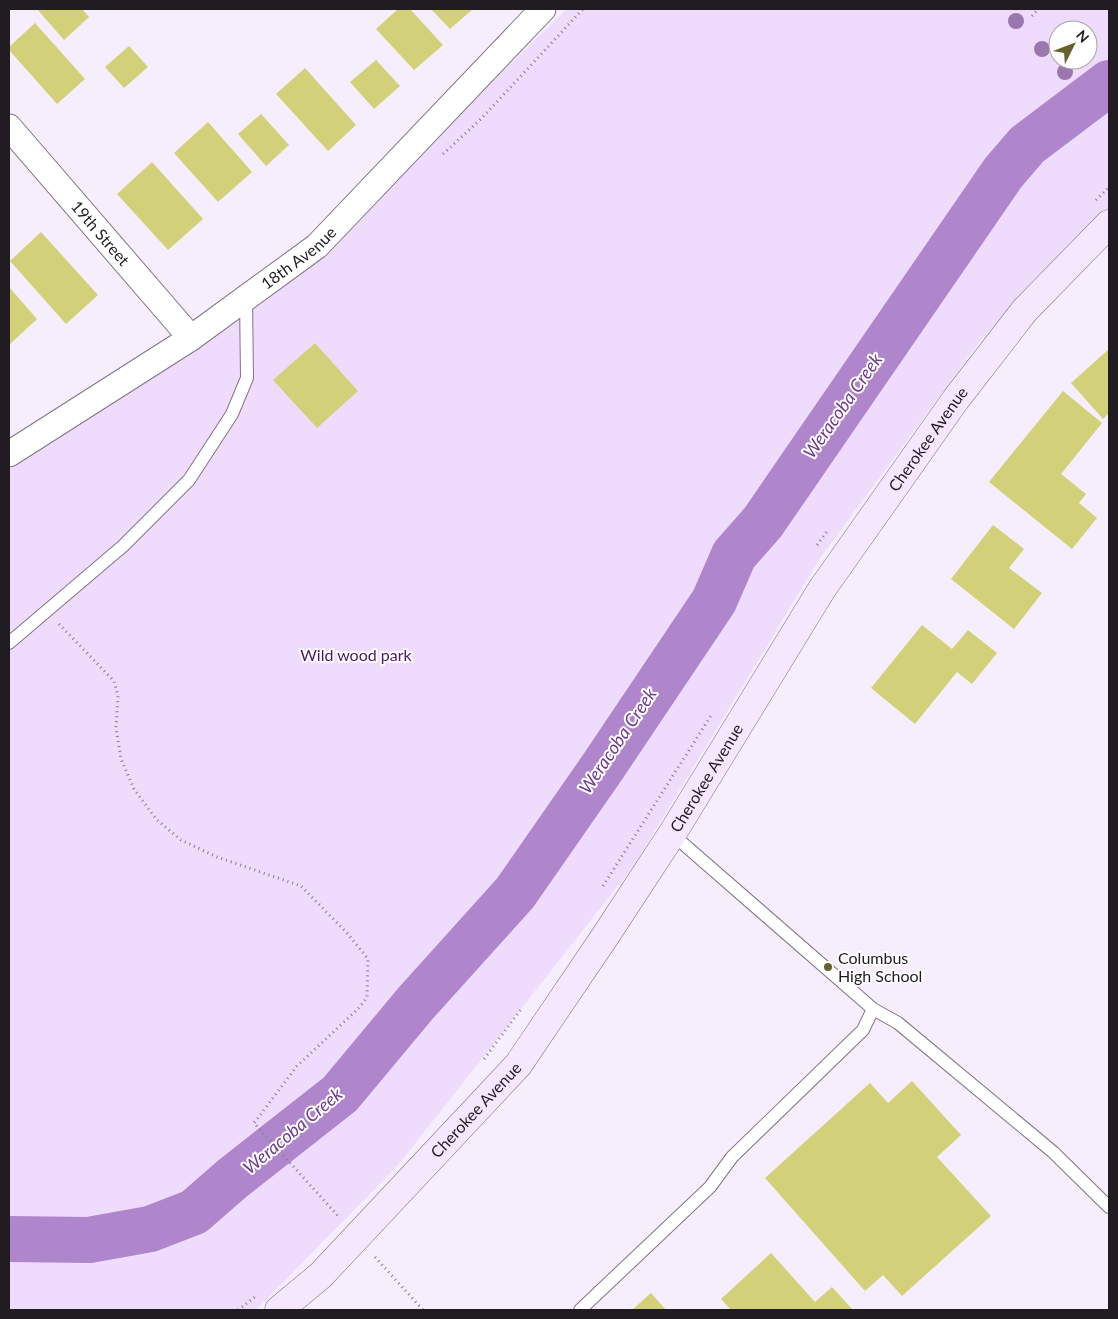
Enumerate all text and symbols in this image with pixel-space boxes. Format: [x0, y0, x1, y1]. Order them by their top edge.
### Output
north arrow [1048, 20, 1098, 70]
text: N [1073, 26, 1093, 46]
street label: 19th Street [68, 196, 134, 269]
street label: 18th Avenue [257, 222, 339, 293]
water label: Weracoba Creek [798, 348, 887, 462]
street label: Cherokee Avenue [884, 383, 971, 495]
park label: Wild wood park [300, 645, 413, 664]
water label: Weracoba Creek [574, 683, 661, 797]
street label: Cherokee Avenue [665, 720, 746, 835]
place label: Columbus High School [838, 948, 922, 985]
marker: Columbus High School [822, 961, 834, 973]
street label: Cherokee Avenue [426, 1058, 525, 1161]
water label: Weracoba Creek [238, 1082, 347, 1178]

